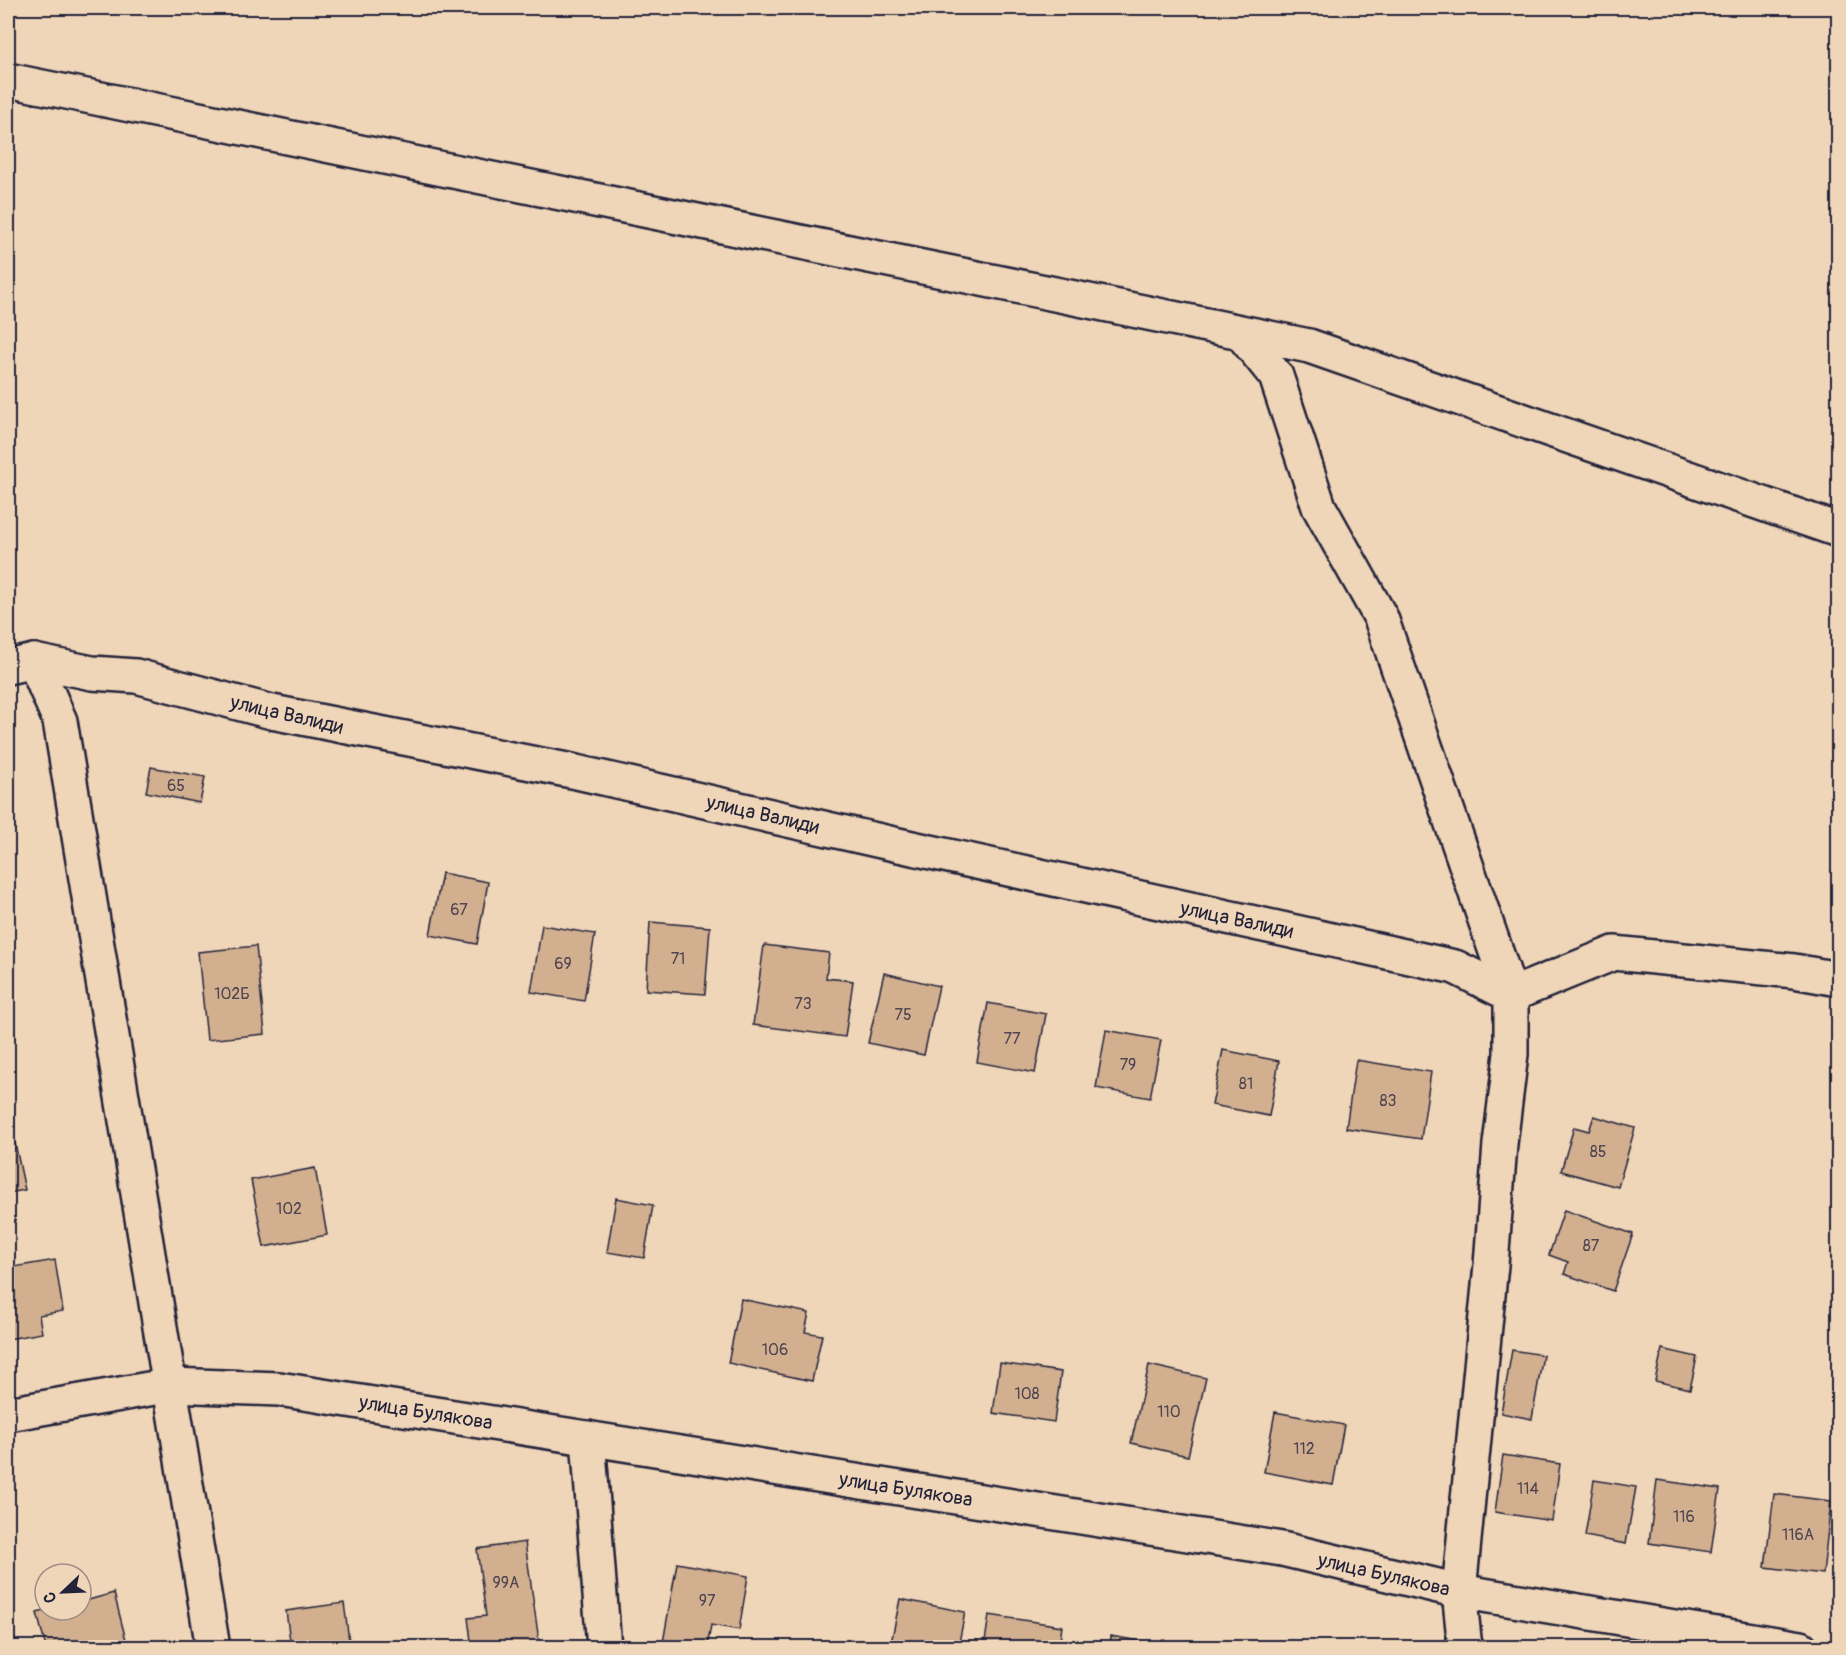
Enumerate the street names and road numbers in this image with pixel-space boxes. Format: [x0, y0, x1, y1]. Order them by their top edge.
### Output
street label: улица Валиди [227, 689, 346, 740]
street label: улица Валиди [703, 789, 822, 840]
street label: улица Валиди [1177, 895, 1296, 944]
street label: улица Булякова [356, 1389, 494, 1435]
street label: улица Булякова [836, 1466, 974, 1512]
street label: улица Булякова [1314, 1547, 1452, 1602]

